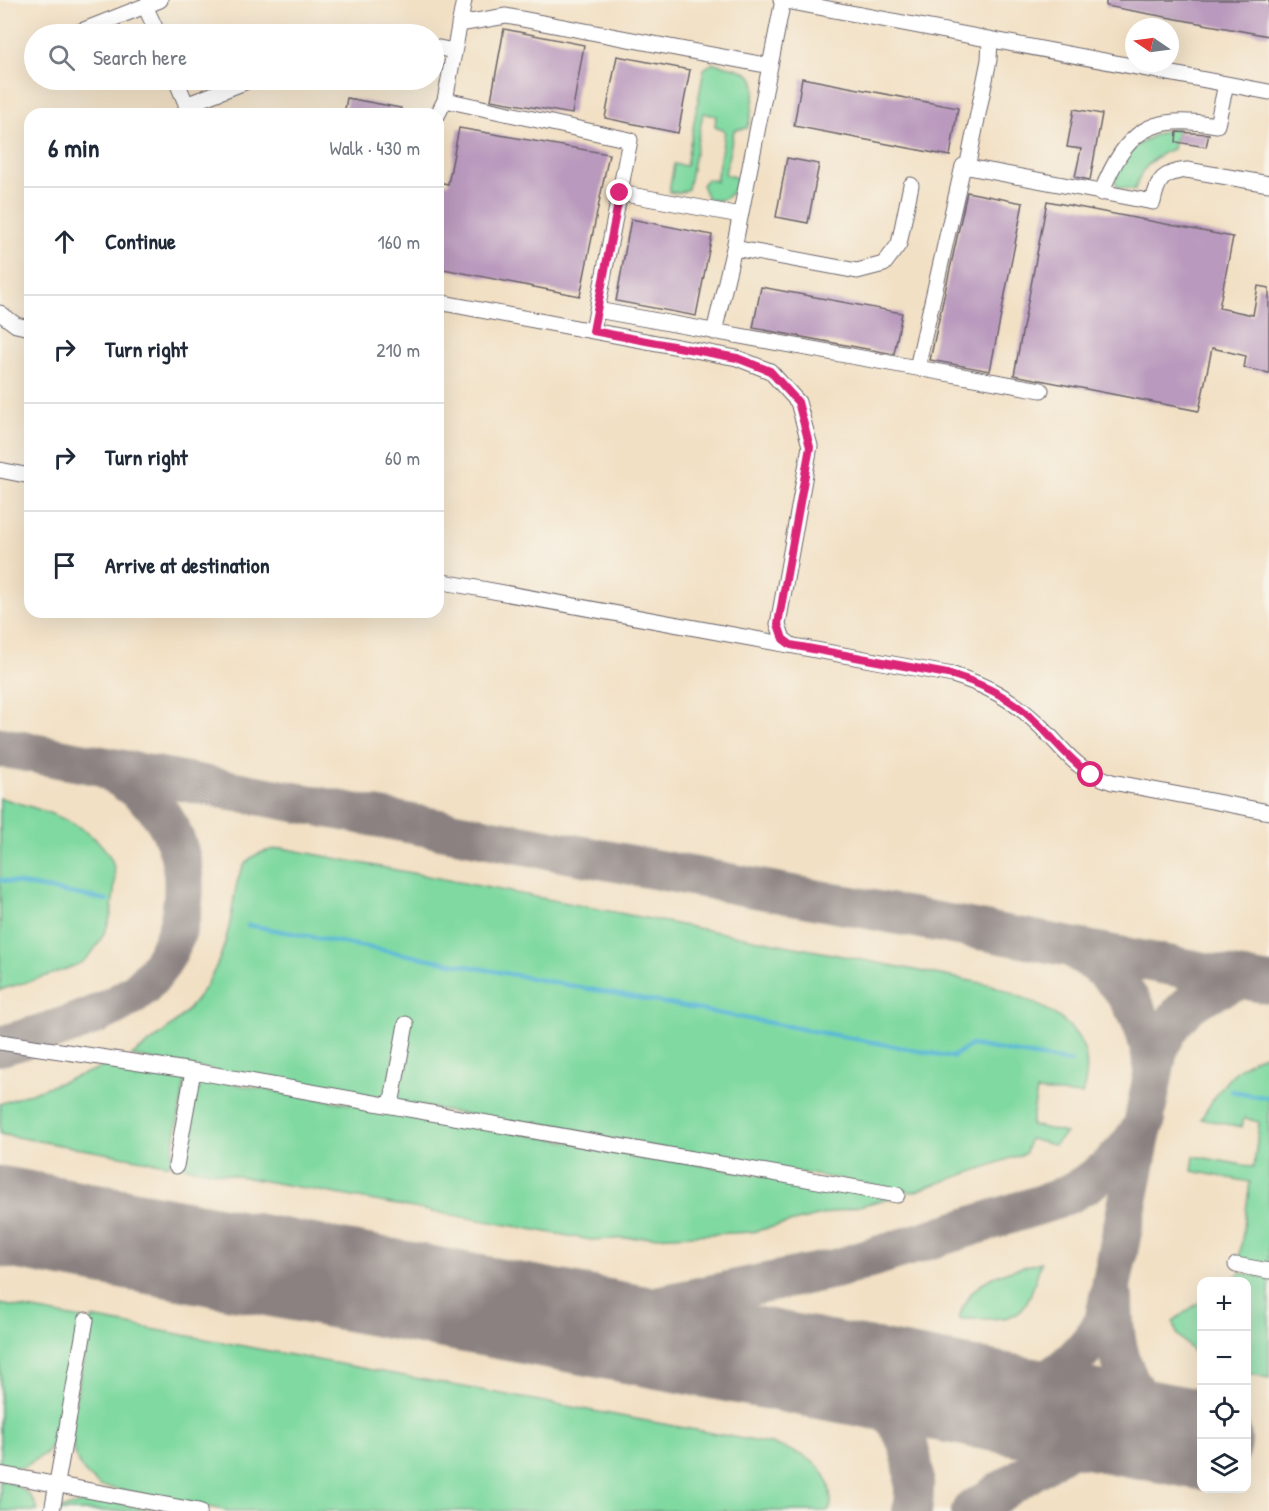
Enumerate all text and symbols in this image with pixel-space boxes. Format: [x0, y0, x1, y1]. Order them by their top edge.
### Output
north arrow [1125, 18, 1179, 72]
search box [24, 24, 444, 90]
icon: search [45, 41, 78, 74]
text: Search here [93, 42, 187, 72]
text: 6 min [48, 130, 100, 165]
text: Walk · 430 m [329, 134, 420, 161]
route end [606, 179, 632, 205]
icon: ahead [48, 225, 81, 258]
text: Continue [105, 226, 176, 256]
text: 160 m [378, 228, 420, 255]
icon: right [48, 333, 81, 366]
text: Turn right [105, 334, 188, 364]
text: 210 m [376, 336, 420, 363]
icon: right [48, 441, 81, 474]
text: Turn right [105, 442, 188, 472]
text: 60 m [385, 444, 420, 471]
icon: arrive [48, 549, 81, 582]
text: Arrive at destination [105, 550, 270, 580]
route start [1077, 761, 1103, 787]
map controls [1197, 1277, 1251, 1493]
button: + [1197, 1277, 1251, 1331]
button: − [1197, 1331, 1251, 1385]
button: locate [1197, 1385, 1251, 1439]
button: layers [1197, 1439, 1251, 1493]

